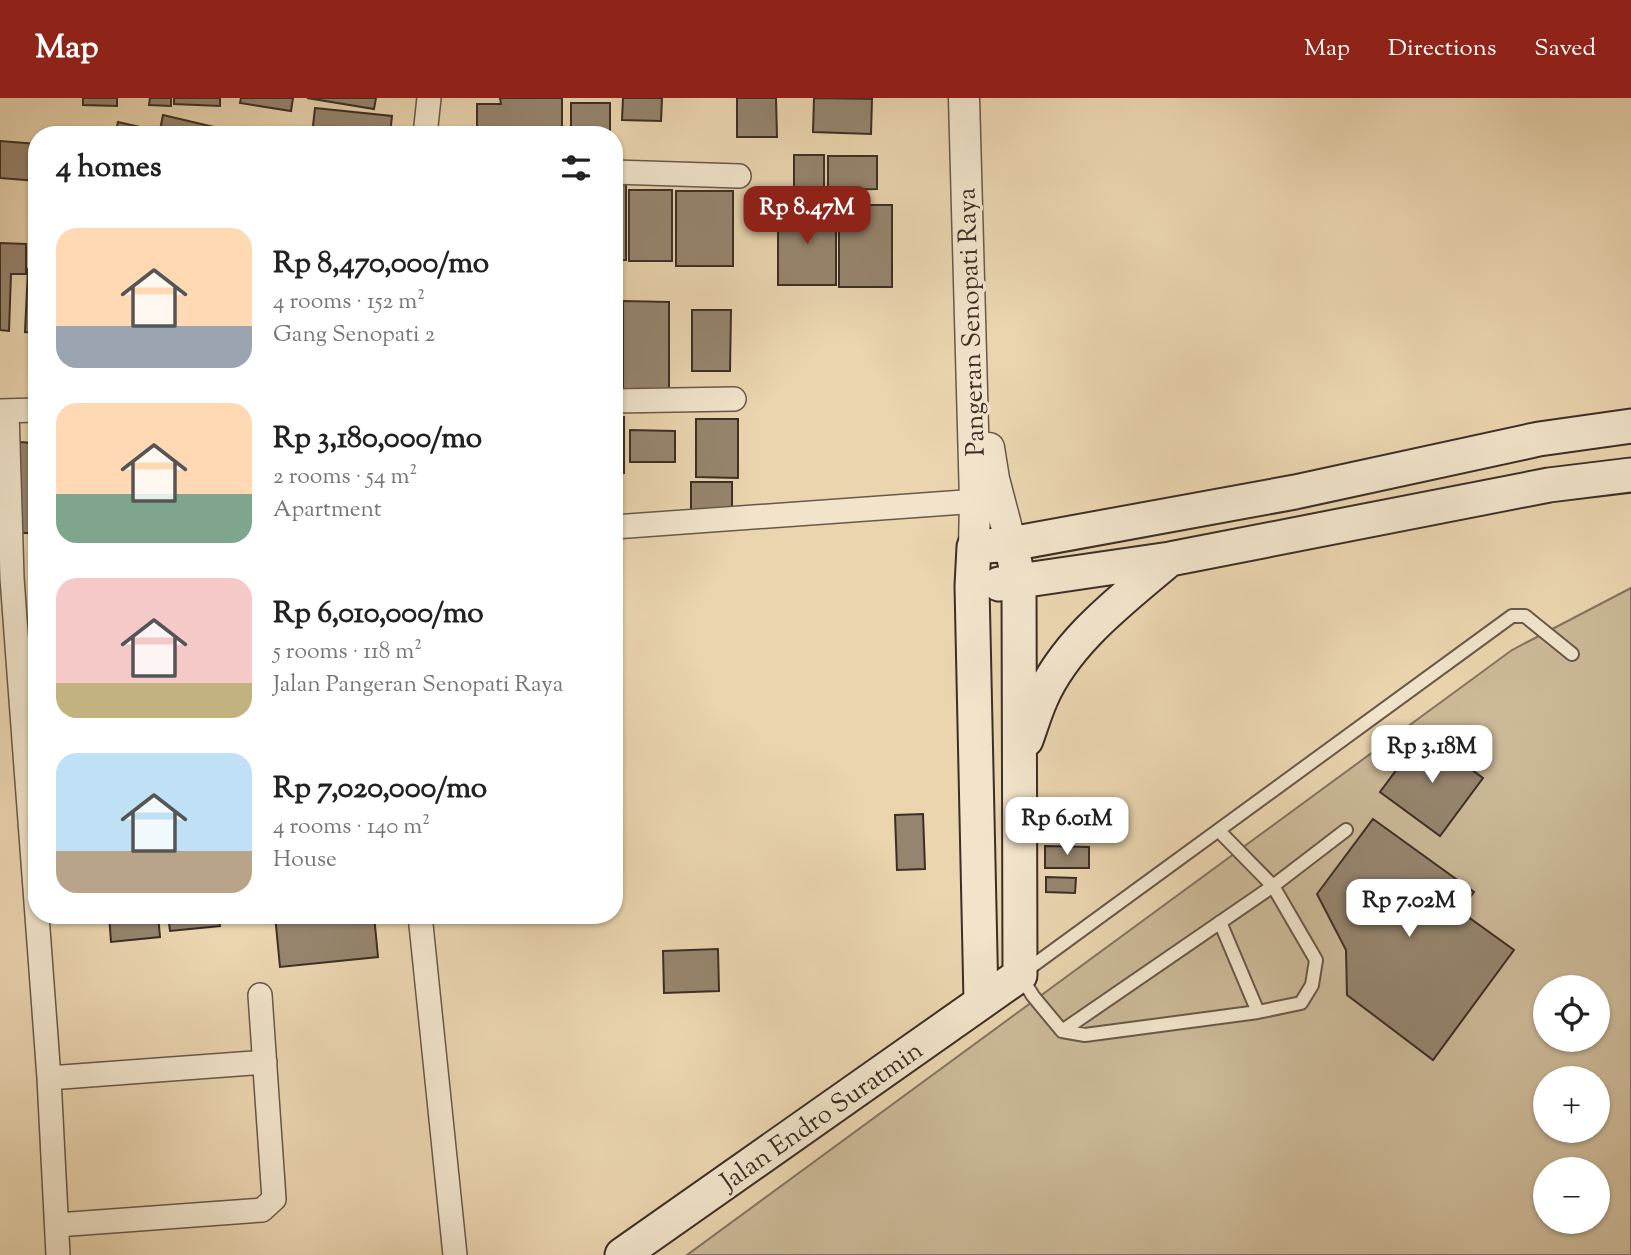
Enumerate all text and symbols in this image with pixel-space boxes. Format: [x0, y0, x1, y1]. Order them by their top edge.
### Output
text: Map [35, 25, 99, 73]
text: Map [1304, 32, 1350, 66]
text: Directions [1388, 32, 1496, 66]
text: Saved [1534, 32, 1596, 66]
text: 4 homes [56, 147, 162, 190]
icon: filters [557, 149, 595, 187]
pin: Rp 8.47M [735, 186, 879, 246]
street label: Pangeran Senopati Raya [949, 187, 996, 457]
text: Rp 8.47M [760, 192, 854, 225]
text: Rp 8,470,000/mo [273, 243, 489, 286]
icon: home [112, 256, 196, 340]
text: 4 rooms · 152 m² [273, 286, 425, 319]
text: Gang Senopati 2 [273, 319, 435, 352]
text: Rp 3,180,000/mo [273, 418, 482, 461]
icon: home [112, 431, 196, 515]
text: 2 rooms · 54 m² [273, 461, 417, 494]
text: Apartment [273, 494, 382, 527]
text: Rp 6,010,000/mo [273, 593, 484, 636]
icon: home [112, 606, 196, 690]
text: 5 rooms · 118 m² [273, 636, 422, 669]
text: Jalan Pangeran Senopati Raya [273, 669, 563, 702]
pin: Rp 3.18M [1360, 726, 1504, 785]
text: Rp 3.18M [1387, 731, 1477, 764]
text: Rp 7,020,000/mo [273, 768, 487, 811]
icon: home [112, 781, 196, 865]
pin: Rp 6.01M [995, 798, 1139, 857]
text: Rp 6.01M [1021, 803, 1113, 836]
text: 4 rooms · 140 m² [273, 811, 430, 844]
text: House [273, 844, 337, 877]
pin: Rp 7.02M [1337, 880, 1481, 939]
text: Rp 7.02M [1362, 885, 1456, 918]
map controls [1533, 975, 1610, 1234]
button: locate [1533, 975, 1610, 1052]
street label: Jalan Endro Suratmin [712, 1033, 931, 1202]
button: + [1533, 1066, 1610, 1143]
button: − [1533, 1157, 1610, 1234]

